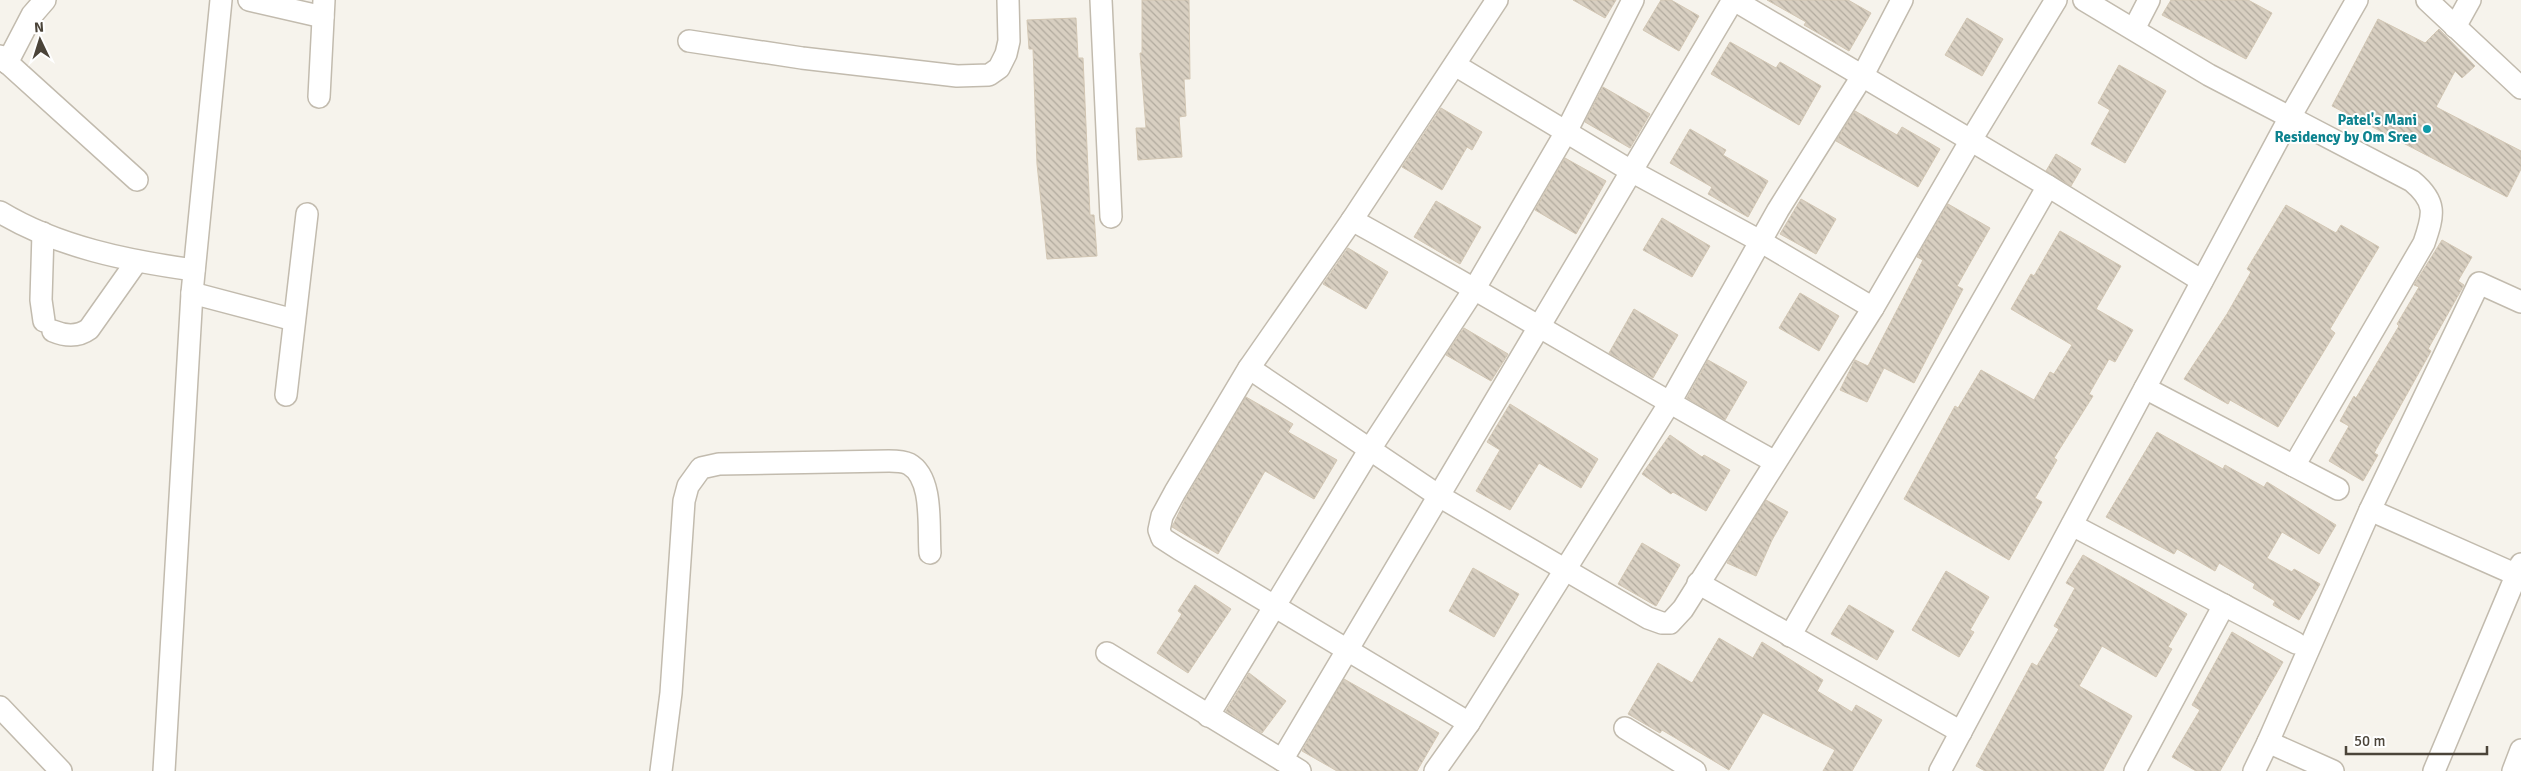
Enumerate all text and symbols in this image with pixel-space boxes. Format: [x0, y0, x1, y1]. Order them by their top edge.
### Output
north arrow [15, 15, 65, 65]
text: N [34, 19, 45, 36]
place label: Patel's Mani Residency by Om Sree [2275, 111, 2417, 146]
marker: Patel's Mani Residency by Om Sree [2421, 123, 2433, 135]
scale bar [2346, 724, 2487, 756]
text: 50 m [2354, 732, 2385, 750]

